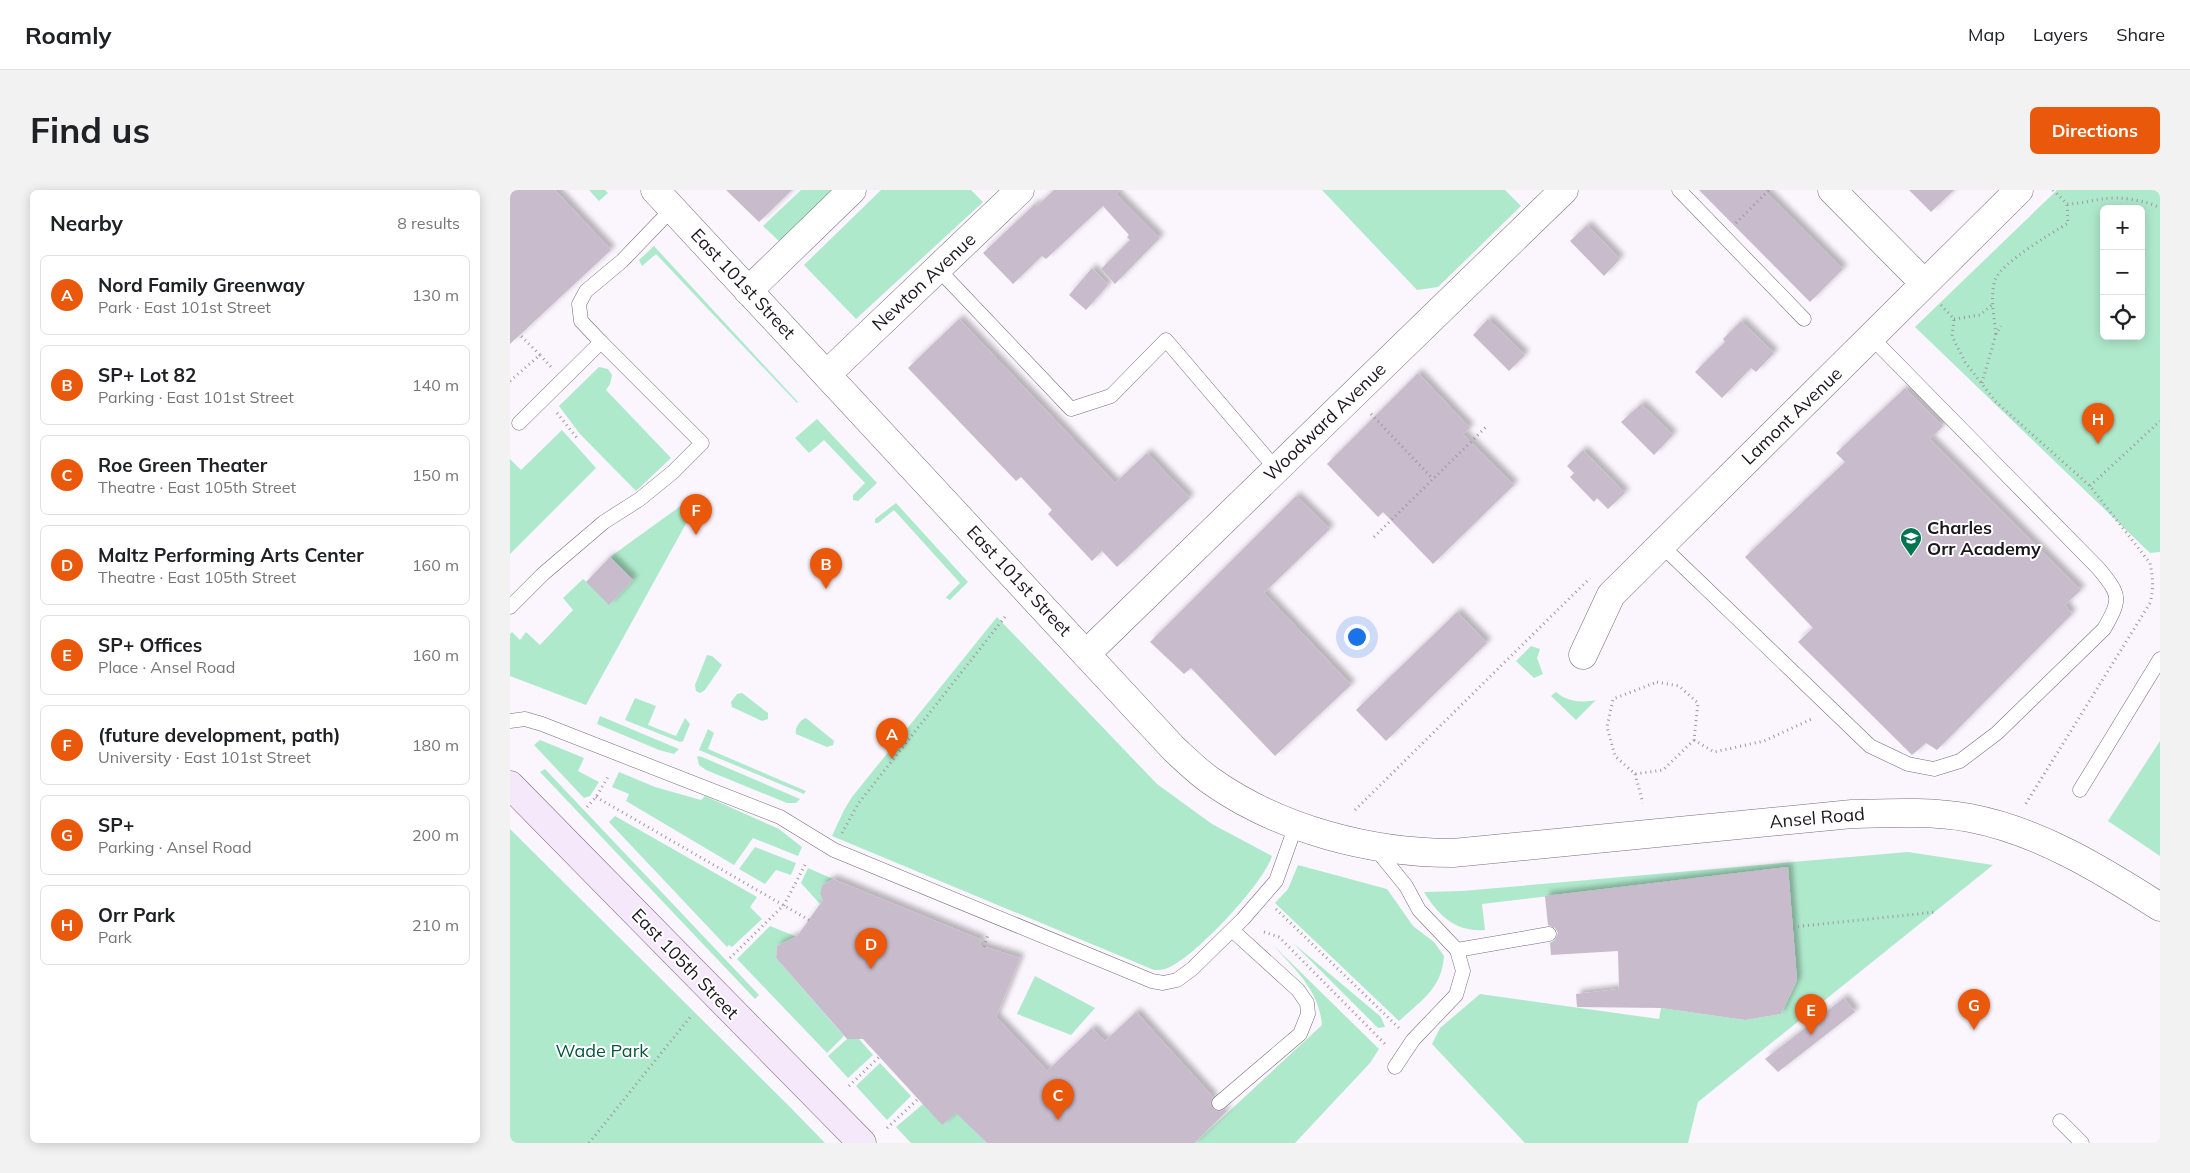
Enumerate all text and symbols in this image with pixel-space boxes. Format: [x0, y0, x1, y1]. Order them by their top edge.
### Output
text: Roamly [25, 20, 112, 50]
text: Map [1968, 23, 2005, 46]
text: Layers [2033, 23, 2088, 46]
text: Share [2116, 23, 2165, 46]
button: Directions [2030, 107, 2160, 154]
text: Find us [30, 108, 150, 152]
map controls [2100, 205, 2145, 340]
button: + [2100, 205, 2145, 250]
text: Nearby [50, 210, 123, 236]
text: 8 results [397, 213, 460, 233]
street label: East 101st Street [686, 223, 801, 344]
street label: Newton Avenue [867, 228, 980, 336]
button: − [2100, 250, 2145, 295]
text: Nord Family Greenway [98, 273, 305, 297]
text: A [61, 285, 73, 305]
text: 130 m [412, 285, 459, 305]
button: locate [2100, 295, 2145, 340]
text: Park · East 101st Street [98, 297, 271, 317]
street label: Woodward Avenue [1259, 357, 1391, 486]
street label: Lamont Avenue [1737, 362, 1847, 469]
text: SP+ Lot 82 [98, 363, 196, 387]
text: B [61, 375, 73, 395]
text: 140 m [412, 375, 459, 395]
text: Parking · East 101st Street [98, 387, 294, 407]
pin: H [2082, 403, 2114, 444]
text: Roe Green Theater [98, 453, 267, 477]
text: C [62, 465, 72, 485]
text: 150 m [412, 465, 459, 485]
text: Theatre · East 105th Street [98, 477, 296, 497]
pin: F [680, 494, 712, 535]
place label: Charles Orr Academy [1927, 516, 2041, 560]
street label: East 101st Street [962, 520, 1077, 641]
school or university icon: Charles Orr Academy [1899, 526, 1923, 557]
text: Maltz Performing Arts Center [98, 543, 364, 567]
pin: B [810, 548, 842, 589]
text: D [61, 555, 73, 575]
text: 160 m [412, 555, 459, 575]
text: Theatre · East 105th Street [98, 567, 296, 587]
your location [1344, 624, 1370, 650]
text: SP+ Offices [98, 633, 202, 657]
text: E [62, 645, 72, 665]
text: 160 m [412, 645, 459, 665]
text: Place · Ansel Road [98, 657, 235, 677]
pin: A [876, 718, 908, 759]
text: (future development, path) [98, 723, 341, 747]
text: F [62, 735, 72, 755]
text: 180 m [412, 735, 459, 755]
text: University · East 101st Street [98, 747, 311, 767]
street label: Ansel Road [1768, 802, 1866, 833]
text: SP+ [98, 813, 134, 837]
text: G [61, 825, 73, 845]
text: 200 m [412, 825, 459, 845]
text: Parking · Ansel Road [98, 837, 252, 857]
text: Orr Park [98, 903, 175, 927]
street label: East 105th Street [627, 904, 744, 1024]
text: H [61, 915, 73, 935]
text: 210 m [412, 915, 459, 935]
text: Park [98, 927, 132, 947]
pin: D [855, 928, 887, 969]
pin: G [1958, 989, 1990, 1030]
pin: E [1795, 994, 1827, 1035]
park label: Wade Park [556, 1039, 649, 1062]
pin: C [1042, 1079, 1074, 1120]

